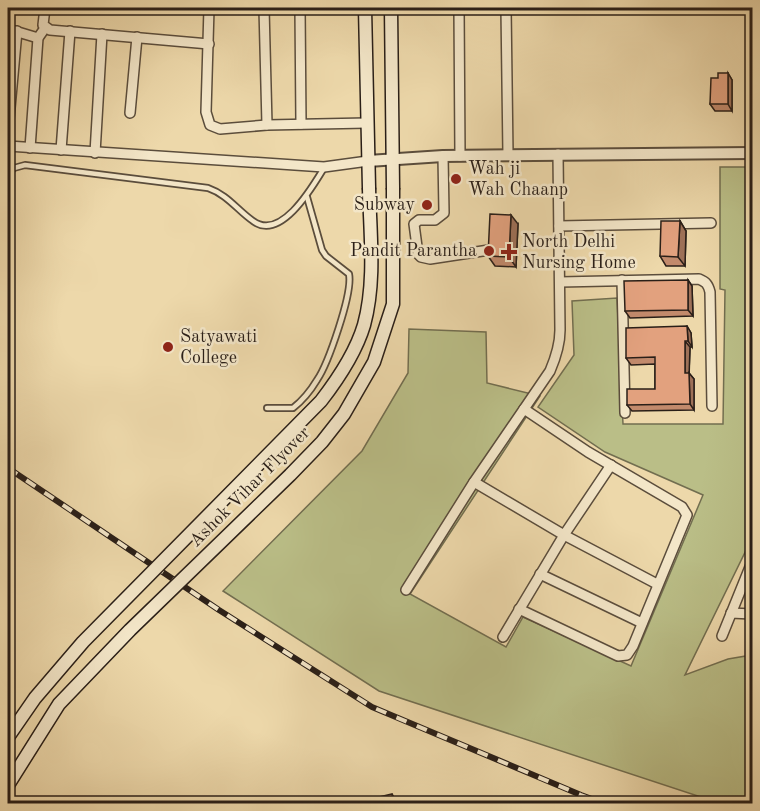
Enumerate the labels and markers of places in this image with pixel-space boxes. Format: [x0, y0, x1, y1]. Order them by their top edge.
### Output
place label: Wah ji Wah Chaanp [468, 160, 568, 199]
marker: Wah ji Wah Chaanp [449, 172, 463, 186]
place label: Subway [354, 196, 415, 214]
marker: Subway [420, 198, 434, 212]
place label: North Delhi Nursing Home [522, 233, 636, 272]
place label: Pandit Parantha [350, 242, 477, 260]
marker: North Delhi Nursing Home [500, 243, 518, 261]
marker: Pandit Parantha [482, 244, 496, 258]
place label: Satyawati College [180, 328, 257, 367]
marker: Satyawati College [161, 340, 175, 354]

